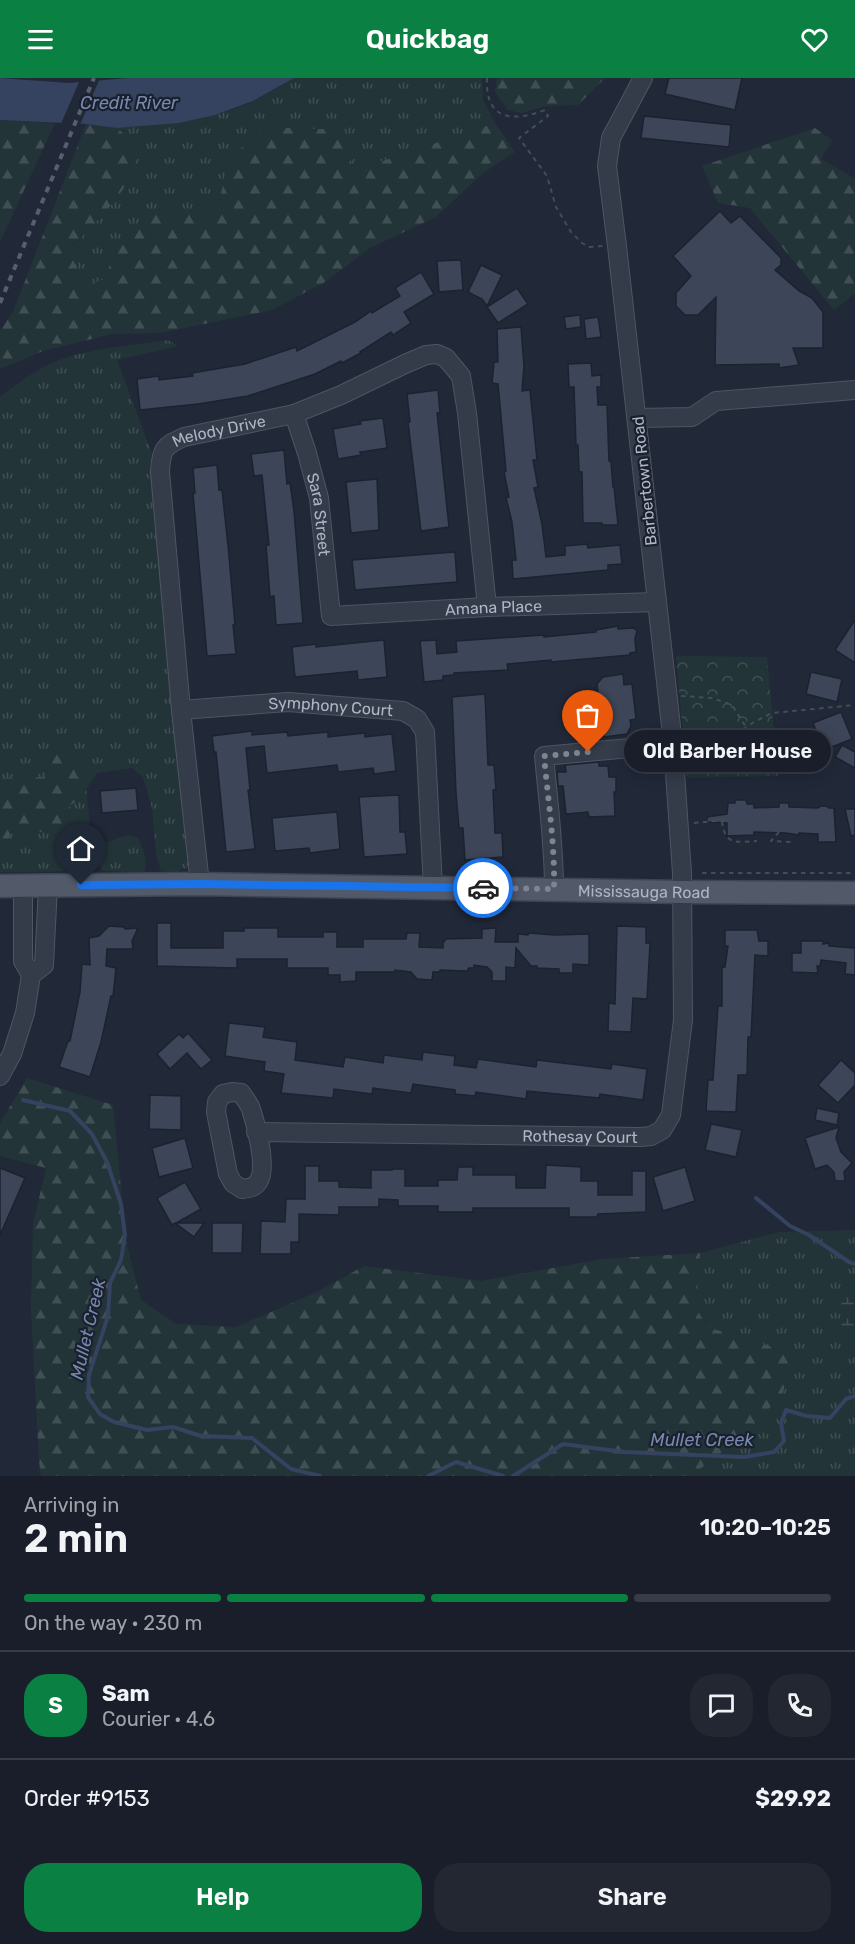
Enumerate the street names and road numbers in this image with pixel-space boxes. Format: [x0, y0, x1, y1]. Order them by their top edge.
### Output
street label: Melody Drive [169, 411, 267, 451]
street label: Barbertown Road [628, 415, 661, 546]
street label: Sara Street [303, 471, 334, 557]
street label: Amana Place [444, 596, 542, 619]
street label: Symphony Court [268, 693, 394, 720]
street label: Mississauga Road [578, 881, 710, 902]
street label: Rothesay Court [522, 1126, 638, 1147]

